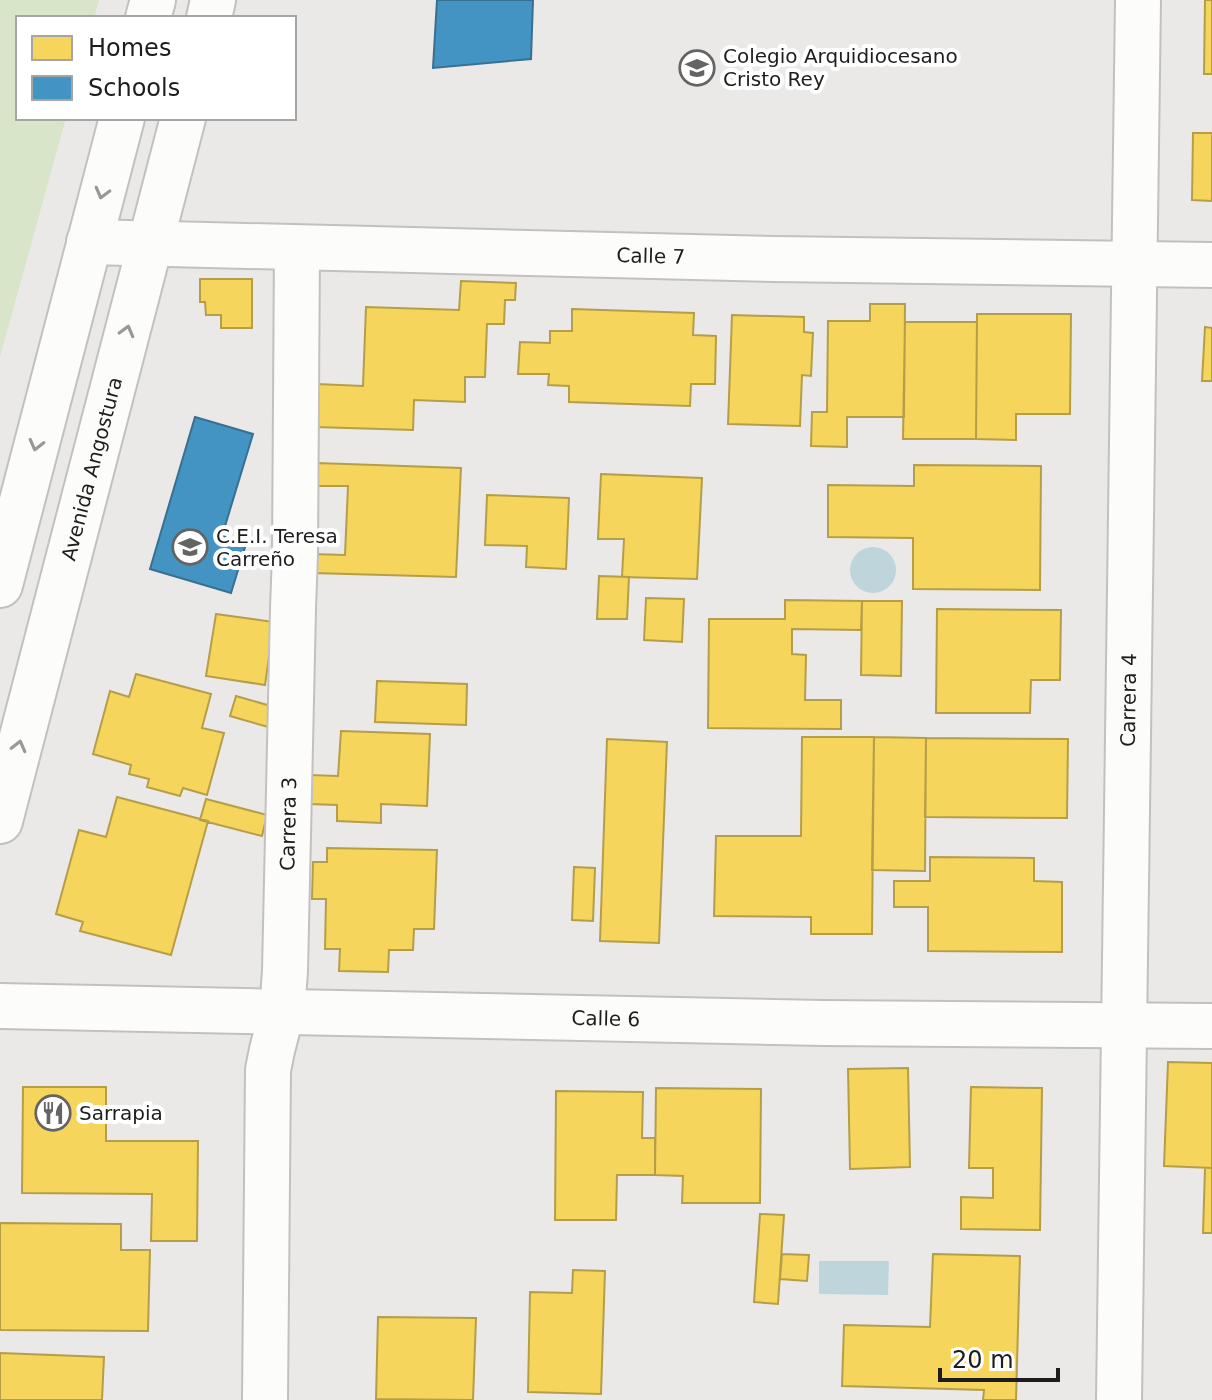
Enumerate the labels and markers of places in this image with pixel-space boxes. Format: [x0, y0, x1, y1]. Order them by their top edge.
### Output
place label: Colegio Arquidiocesano Cristo Rey [723, 44, 958, 91]
school or university icon: Colegio Arquidiocesano Cristo Rey [678, 49, 716, 87]
place label: C.E.I. Teresa Carreño [216, 524, 338, 571]
school or university icon: C.E.I. Teresa Carreño [171, 528, 209, 566]
restaurant icon: Sarrapia [34, 1094, 72, 1132]
place label: Sarrapia [79, 1101, 163, 1125]

